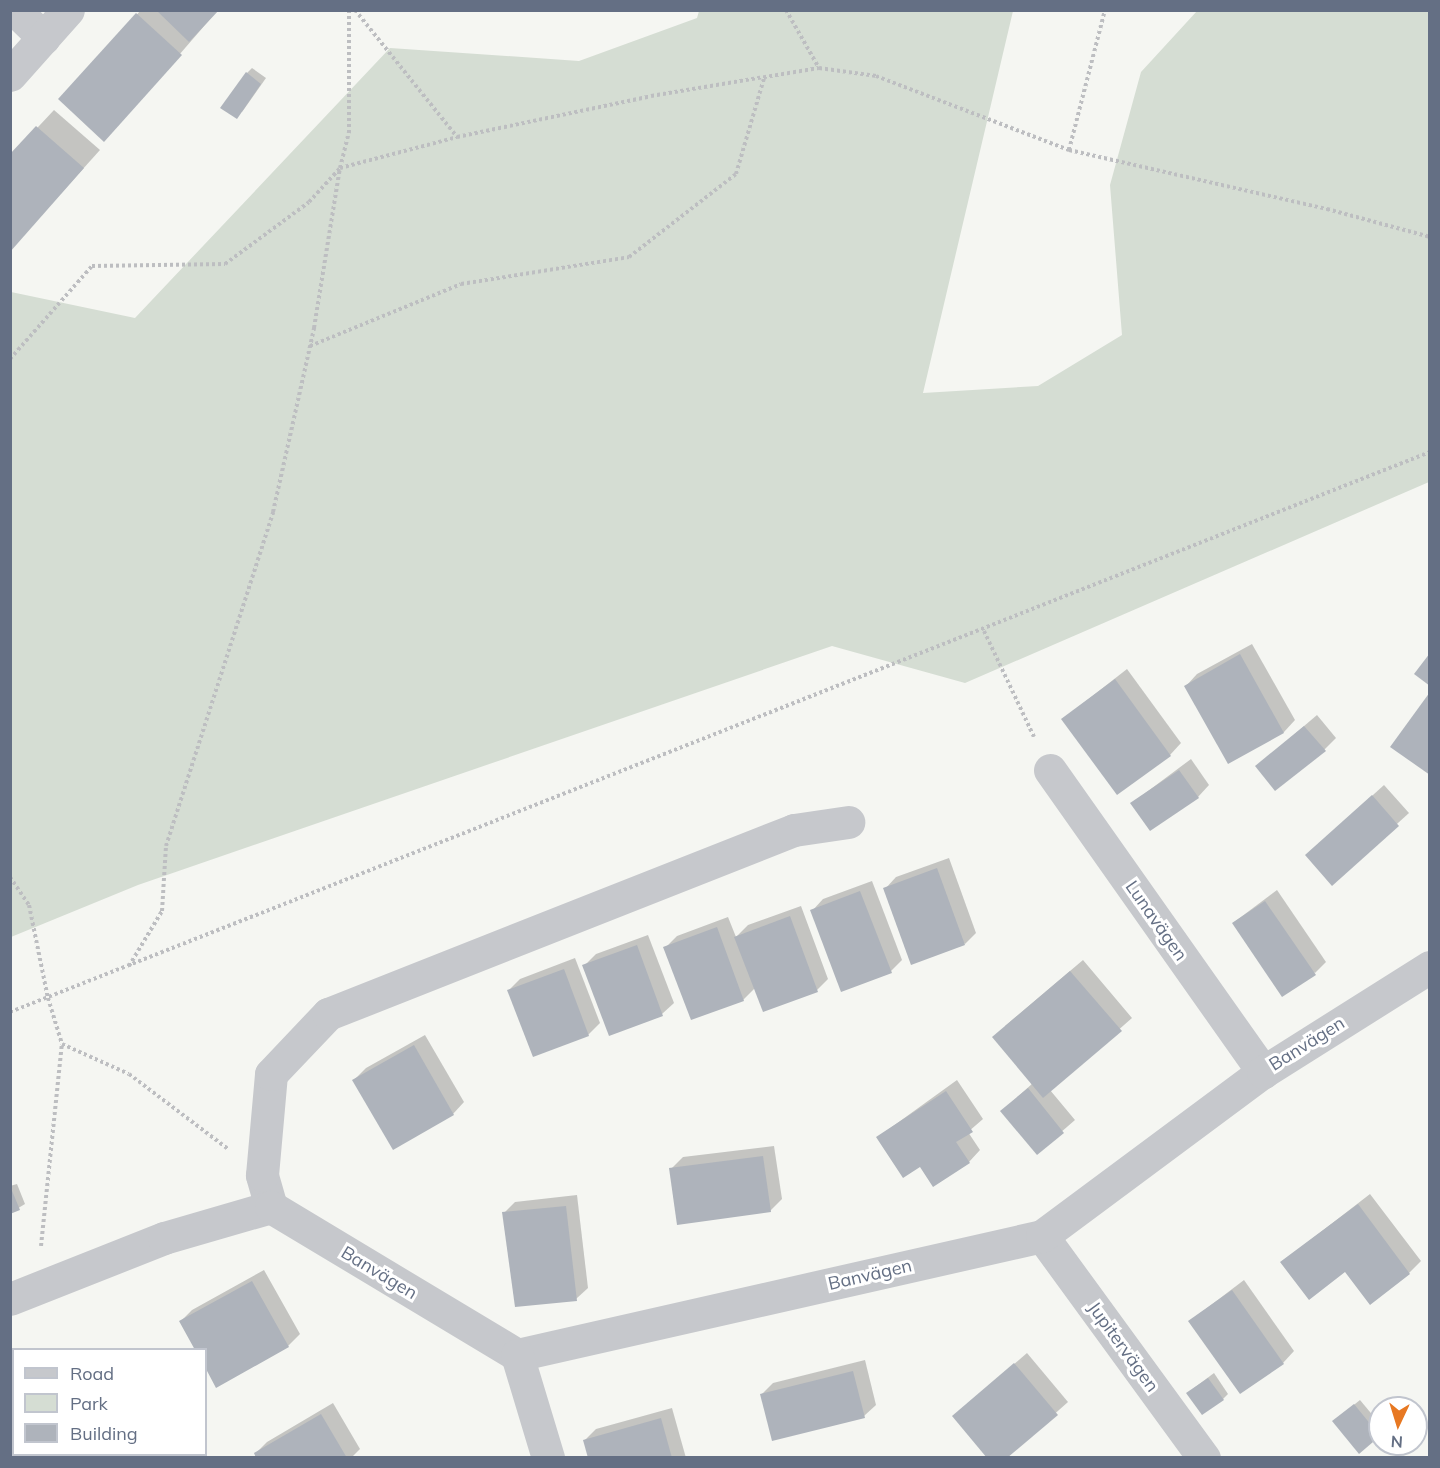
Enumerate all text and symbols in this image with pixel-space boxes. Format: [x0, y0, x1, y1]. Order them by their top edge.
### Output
street label: Lunavägen [1121, 877, 1191, 965]
street label: Banvägen [1265, 1012, 1349, 1076]
street label: Banvägen [337, 1242, 421, 1304]
street label: Banvägen [826, 1255, 914, 1295]
street label: Jupitervägen [1083, 1298, 1163, 1396]
legend [12, 1348, 207, 1456]
text: Road [70, 1362, 114, 1385]
text: Park [70, 1392, 108, 1415]
north arrow [1368, 1396, 1428, 1456]
text: Building [70, 1422, 138, 1445]
text: N [1390, 1432, 1404, 1452]

